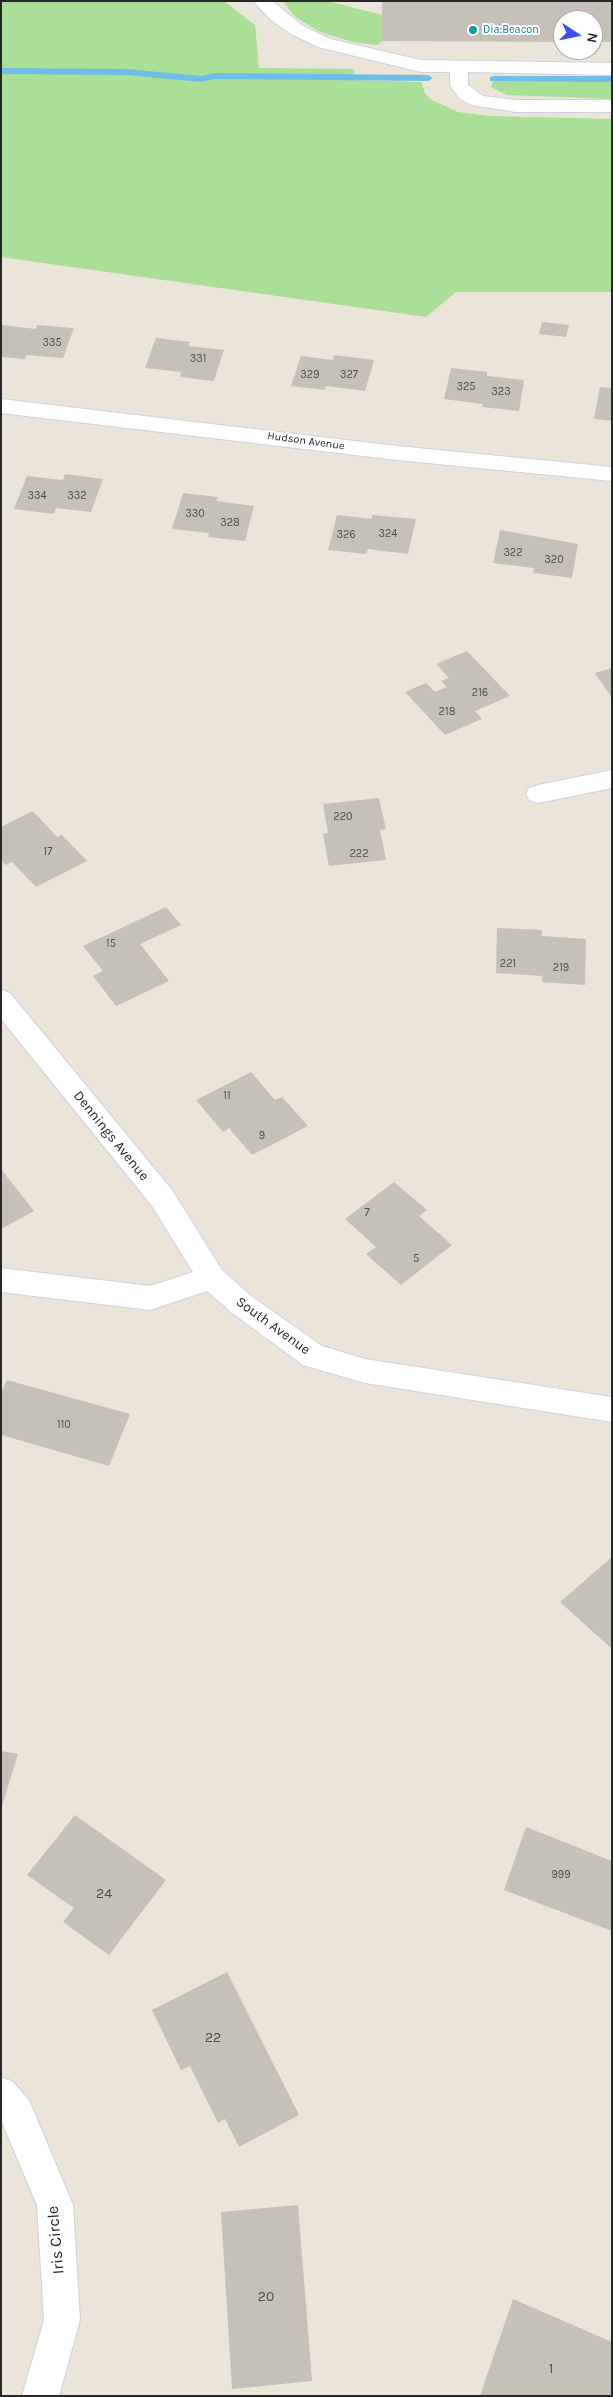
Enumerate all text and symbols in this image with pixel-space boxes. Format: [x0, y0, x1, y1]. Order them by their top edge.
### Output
north arrow [553, 10, 603, 60]
place label: Dia:Beacon [483, 23, 539, 37]
marker: Dia:Beacon [467, 24, 479, 36]
text: N [583, 31, 602, 44]
house number: 335 [42, 336, 62, 350]
house number: 331 [190, 352, 206, 366]
house number: 329 [300, 368, 320, 382]
house number: 327 [340, 368, 358, 382]
house number: 325 [456, 380, 476, 394]
house number: 323 [491, 385, 511, 399]
street label: Hudson Avenue [267, 429, 345, 453]
house number: 334 [27, 489, 47, 503]
house number: 332 [67, 489, 87, 503]
house number: 330 [185, 507, 205, 521]
house number: 328 [220, 516, 240, 530]
house number: 324 [378, 527, 398, 541]
house number: 326 [336, 528, 356, 542]
house number: 322 [503, 546, 523, 560]
house number: 320 [544, 553, 564, 567]
house number: 216 [472, 686, 488, 700]
house number: 218 [439, 705, 455, 719]
house number: 220 [333, 810, 353, 824]
house number: 17 [44, 845, 52, 859]
house number: 222 [349, 847, 369, 861]
house number: 15 [106, 937, 116, 951]
house number: 221 [500, 957, 516, 971]
house number: 219 [553, 961, 569, 975]
street label: Dennings Avenue [70, 1088, 152, 1184]
house number: 11 [223, 1089, 231, 1103]
house number: 9 [259, 1129, 265, 1143]
house number: 7 [364, 1206, 370, 1220]
house number: 5 [413, 1252, 419, 1266]
street label: South Avenue [233, 1293, 313, 1359]
house number: 110 [57, 1418, 71, 1432]
house number: 999 [551, 1868, 571, 1882]
house number: 24 [96, 1886, 112, 1902]
house number: 22 [205, 2030, 221, 2046]
street label: Iris Circle [43, 2205, 69, 2275]
house number: 20 [258, 2289, 274, 2305]
house number: 1 [549, 2361, 553, 2377]

